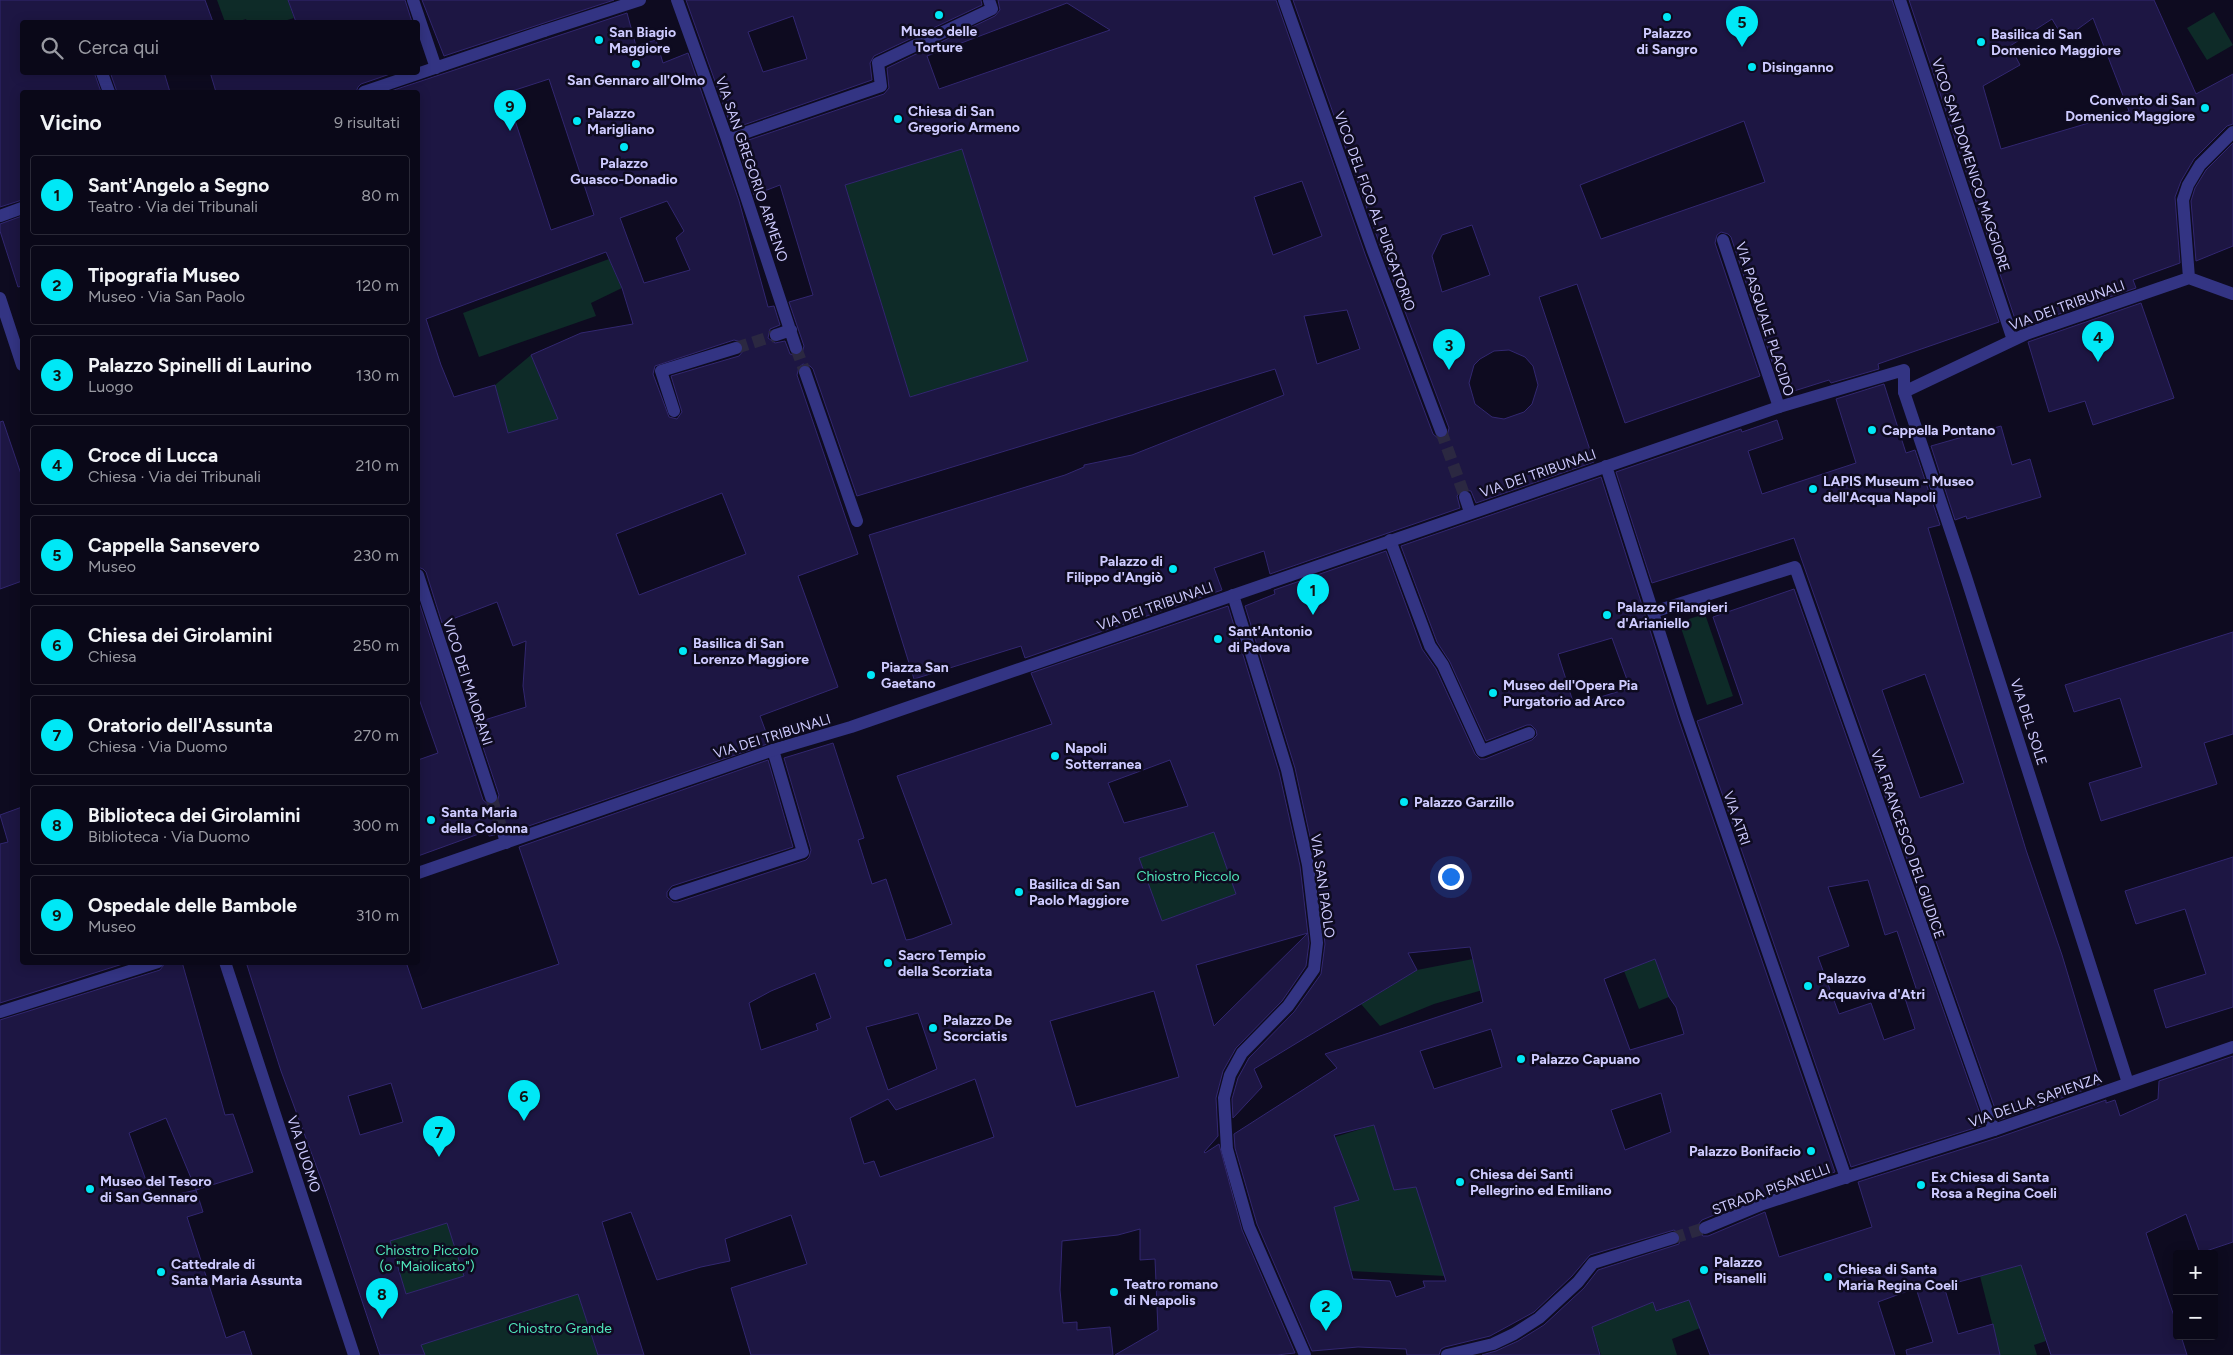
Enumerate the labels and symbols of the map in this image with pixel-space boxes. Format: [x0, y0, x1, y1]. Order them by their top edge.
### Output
pin: 5 [1726, 6, 1758, 47]
marker: Museo delle Torture [933, 9, 945, 21]
marker: Palazzo di Sangro [1661, 11, 1673, 23]
place label: Museo delle Torture [901, 23, 977, 56]
place label: San Biagio Maggiore [609, 24, 676, 57]
place label: Palazzo di Sangro [1636, 25, 1698, 58]
place label: Basilica di San Domenico Maggiore [1991, 26, 2121, 59]
marker: San Biagio Maggiore [593, 34, 605, 46]
marker: Basilica di San Domenico Maggiore [1975, 36, 1987, 48]
street label: VICO SAN DOMENICO MAGGIORE [1928, 56, 2013, 274]
marker: San Gennaro all'Olmo [630, 58, 642, 70]
place label: Disinganno [1762, 59, 1834, 76]
marker: Disinganno [1746, 61, 1758, 73]
place label: San Gennaro all'Olmo [567, 72, 705, 89]
street label: VIA SAN GREGORIO ARMENO [712, 74, 791, 264]
pin: 9 [494, 90, 526, 131]
place label: Convento di San Domenico Maggiore [2065, 92, 2195, 125]
marker: Convento di San Domenico Maggiore [2199, 102, 2211, 114]
place label: Chiesa di San Gregorio Armeno [908, 103, 1020, 136]
place label: Palazzo Marigliano [587, 105, 655, 138]
street label: VICO DEL FICO AL PURGATORIO [1330, 109, 1419, 313]
marker: Chiesa di San Gregorio Armeno [892, 113, 904, 125]
marker: Palazzo Marigliano [571, 115, 583, 127]
marker: Palazzo Guasco-Donadio [618, 141, 630, 153]
place label: Palazzo Guasco-Donadio [570, 155, 678, 188]
street label: VIA PASQUALE PLACIDO [1732, 240, 1798, 398]
street label: VIA DEI TRIBUNALI [2007, 277, 2127, 334]
pin: 4 [2082, 321, 2114, 362]
pin: 3 [1433, 329, 1465, 370]
place label: Cappella Pontano [1882, 422, 1995, 439]
marker: Cappella Pontano [1866, 424, 1878, 436]
street label: VIA DEI TRIBUNALI [1478, 446, 1598, 501]
place label: LAPIS Museum - Museo dell'Acqua Napoli [1823, 473, 1974, 506]
marker: LAPIS Museum - Museo dell'Acqua Napoli [1807, 483, 1819, 495]
place label: Palazzo di Filippo d'Angiò [1066, 553, 1163, 586]
marker: Palazzo di Filippo d'Angiò [1167, 563, 1179, 575]
pin: 1 [1297, 574, 1329, 615]
street label: VIA DEI TRIBUNALI [1095, 579, 1215, 634]
place label: Palazzo Filangieri d'Arianiello [1617, 599, 1728, 632]
marker: Palazzo Filangieri d'Arianiello [1601, 609, 1613, 621]
street label: VICO DEI MAIORANI [439, 617, 496, 748]
place label: Sant'Antonio di Padova [1228, 623, 1312, 656]
marker: Sant'Antonio di Padova [1212, 633, 1224, 645]
place label: Basilica di San Lorenzo Maggiore [693, 635, 809, 668]
marker: Basilica di San Lorenzo Maggiore [677, 645, 689, 657]
place label: Piazza San Gaetano [881, 659, 949, 692]
marker: Piazza San Gaetano [865, 669, 877, 681]
place label: Museo dell'Opera Pia Purgatorio ad Arco [1503, 677, 1638, 710]
street label: VIA DEL SOLE [2007, 677, 2051, 768]
marker: Museo dell'Opera Pia Purgatorio ad Arco [1487, 687, 1499, 699]
street label: VIA DEI TRIBUNALI [711, 711, 833, 762]
place label: Napoli Sotterranea [1065, 740, 1142, 773]
street label: VIA FRANCESCO DEL GIUDICE [1867, 747, 1948, 941]
marker: Napoli Sotterranea [1049, 750, 1061, 762]
street label: VIA ATRI [1719, 789, 1754, 847]
place label: Palazzo Garzillo [1414, 794, 1514, 811]
marker: Palazzo Garzillo [1398, 796, 1410, 808]
place label: Santa Maria della Colonna [441, 804, 528, 837]
marker: Santa Maria della Colonna [425, 814, 437, 826]
street label: VIA SAN PAOLO [1307, 833, 1338, 939]
your location [1438, 864, 1464, 890]
park label: Chiostro Piccolo [1136, 868, 1240, 885]
place label: Basilica di San Paolo Maggiore [1029, 876, 1129, 909]
marker: Basilica di San Paolo Maggiore [1013, 886, 1025, 898]
place label: Sacro Tempio della Scorziata [898, 947, 992, 980]
marker: Sacro Tempio della Scorziata [882, 957, 894, 969]
place label: Palazzo Acquaviva d'Atri [1818, 970, 1925, 1003]
marker: Palazzo Acquaviva d'Atri [1802, 980, 1814, 992]
place label: Palazzo De Scorciatis [943, 1012, 1012, 1045]
marker: Palazzo De Scorciatis [927, 1022, 939, 1034]
place label: Palazzo Capuano [1531, 1051, 1640, 1068]
marker: Palazzo Capuano [1515, 1053, 1527, 1065]
street label: VIA DELLA SAPIENZA [1966, 1070, 2104, 1131]
pin: 6 [508, 1080, 540, 1121]
street label: VIA DUOMO [283, 1114, 324, 1195]
pin: 7 [423, 1116, 455, 1157]
place label: Palazzo Bonifacio [1689, 1143, 1801, 1160]
marker: Palazzo Bonifacio [1805, 1145, 1817, 1157]
street label: STRADA PISANELLI [1710, 1160, 1833, 1219]
place label: Chiesa dei Santi Pellegrino ed Emiliano [1470, 1166, 1612, 1199]
place label: Ex Chiesa di Santa Rosa a Regina Coeli [1931, 1169, 2057, 1202]
place label: Museo del Tesoro di San Gennaro [100, 1173, 212, 1206]
marker: Chiesa dei Santi Pellegrino ed Emiliano [1454, 1176, 1466, 1188]
marker: Ex Chiesa di Santa Rosa a Regina Coeli [1915, 1179, 1927, 1191]
marker: Museo del Tesoro di San Gennaro [84, 1183, 96, 1195]
park label: Chiostro Piccolo (o "Maiolicato") [375, 1242, 479, 1275]
place label: Palazzo Pisanelli [1714, 1254, 1766, 1287]
place label: Cattedrale di Santa Maria Assunta [171, 1256, 302, 1289]
place label: Chiesa di Santa Maria Regina Coeli [1838, 1261, 1958, 1294]
marker: Palazzo Pisanelli [1698, 1264, 1710, 1276]
marker: Cattedrale di Santa Maria Assunta [155, 1266, 167, 1278]
marker: Chiesa di Santa Maria Regina Coeli [1822, 1271, 1834, 1283]
place label: Teatro romano di Neapolis [1124, 1276, 1218, 1309]
pin: 8 [366, 1278, 398, 1319]
marker: Teatro romano di Neapolis [1108, 1286, 1120, 1298]
pin: 2 [1310, 1290, 1342, 1331]
park label: Chiostro Grande [508, 1320, 612, 1337]

